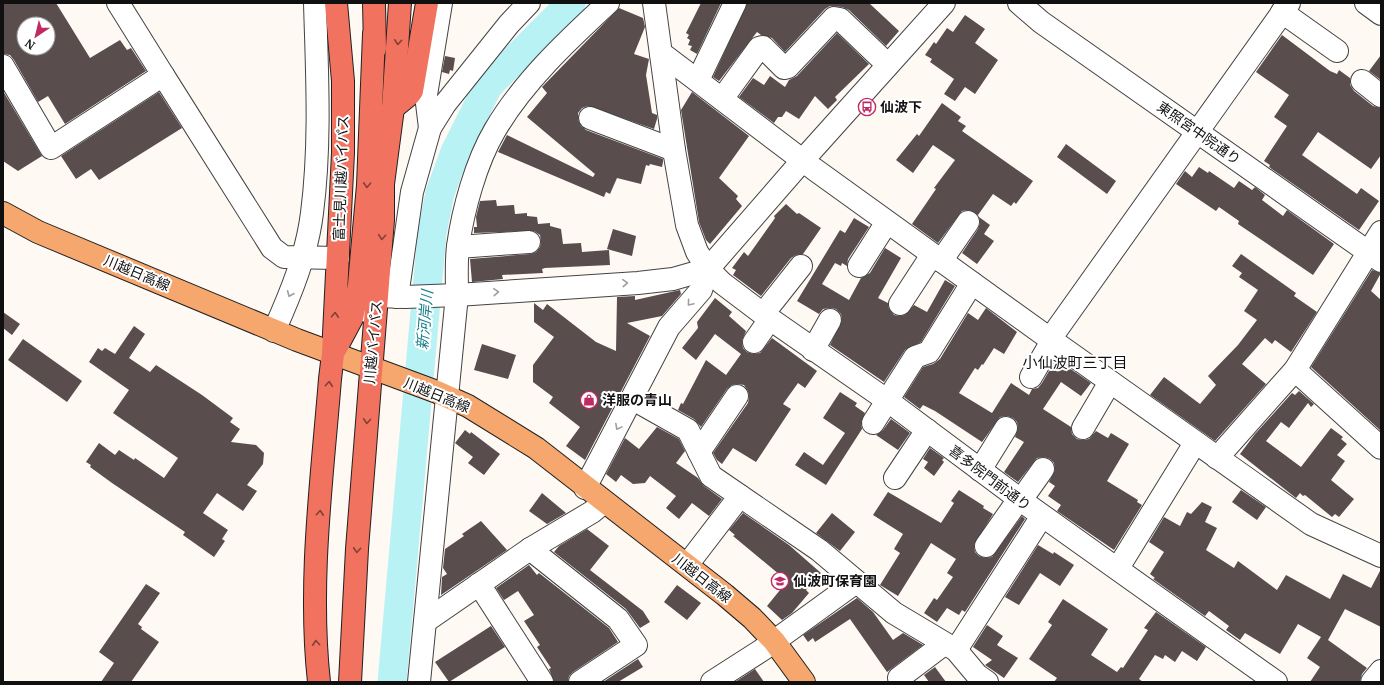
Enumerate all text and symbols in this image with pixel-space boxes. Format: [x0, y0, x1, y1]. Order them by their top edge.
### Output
north arrow [16, 16, 56, 56]
text: N [22, 36, 38, 52]
one-way arrow [393, 39, 402, 45]
bus stop icon: 仙波下 [857, 97, 877, 117]
place label: 仙波下 [880, 98, 922, 116]
street label: 東照宮中院通り [1154, 98, 1244, 168]
street label: 富士見川越バイパス [330, 115, 352, 241]
one-way arrow [363, 182, 372, 188]
one-way arrow [378, 234, 387, 240]
street label: 川越日高線 [101, 251, 173, 295]
one-way arrow [622, 279, 628, 288]
water label: 新河岸川 [412, 287, 437, 351]
one-way arrow [493, 287, 499, 296]
one-way arrow [287, 290, 295, 298]
one-way arrow [687, 298, 694, 306]
street label: 川越バイパス [360, 300, 386, 384]
one-way arrow [331, 312, 339, 318]
district label: 小仙波町三丁目 [1022, 353, 1128, 372]
street label: 川越日高線 [401, 374, 473, 416]
one-way arrow [325, 381, 334, 387]
shop icon: 洋服の青山 [579, 390, 599, 410]
place label: 洋服の青山 [602, 391, 672, 409]
one-way arrow [362, 417, 371, 424]
one-way arrow [615, 423, 623, 430]
street label: 喜多院門前通り [945, 441, 1035, 515]
one-way arrow [316, 510, 324, 516]
one-way arrow [353, 547, 362, 553]
street label: 川越日高線 [669, 549, 735, 607]
school or university icon: 仙波町保育園 [770, 571, 790, 591]
place label: 仙波町保育園 [793, 572, 877, 590]
one-way arrow [311, 640, 320, 646]

